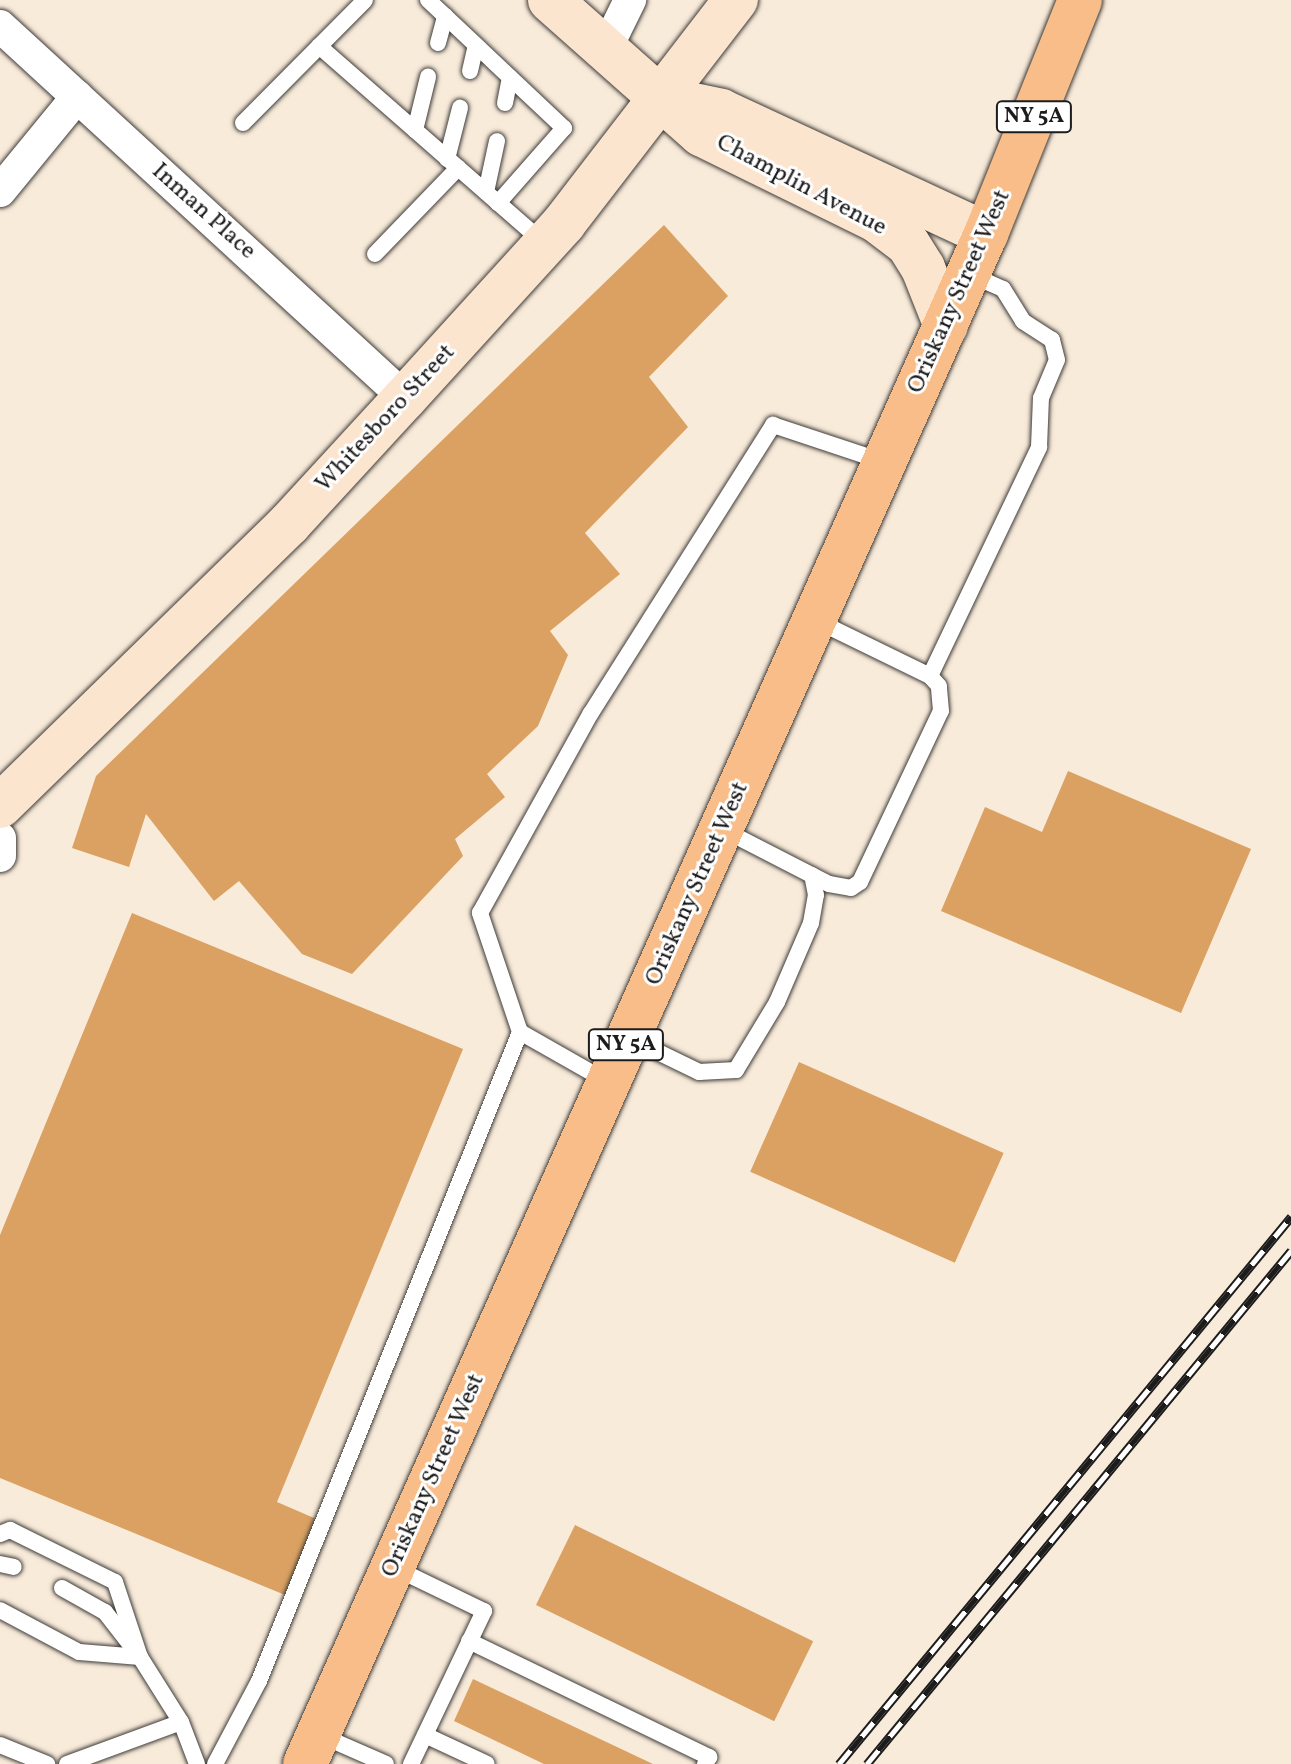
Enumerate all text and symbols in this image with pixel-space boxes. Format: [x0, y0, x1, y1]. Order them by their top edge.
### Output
road number: NY 5A [994, 99, 1074, 135]
street label: Champlin Avenue [711, 129, 891, 243]
street label: Inman Place [145, 158, 261, 266]
street label: Oriskany Street West [902, 185, 1018, 399]
street label: Whitesboro Street [310, 339, 462, 499]
street label: Oriskany Street West [640, 777, 756, 991]
road number: NY 5A [586, 1027, 666, 1063]
street label: Oriskany Street West [376, 1369, 492, 1583]

